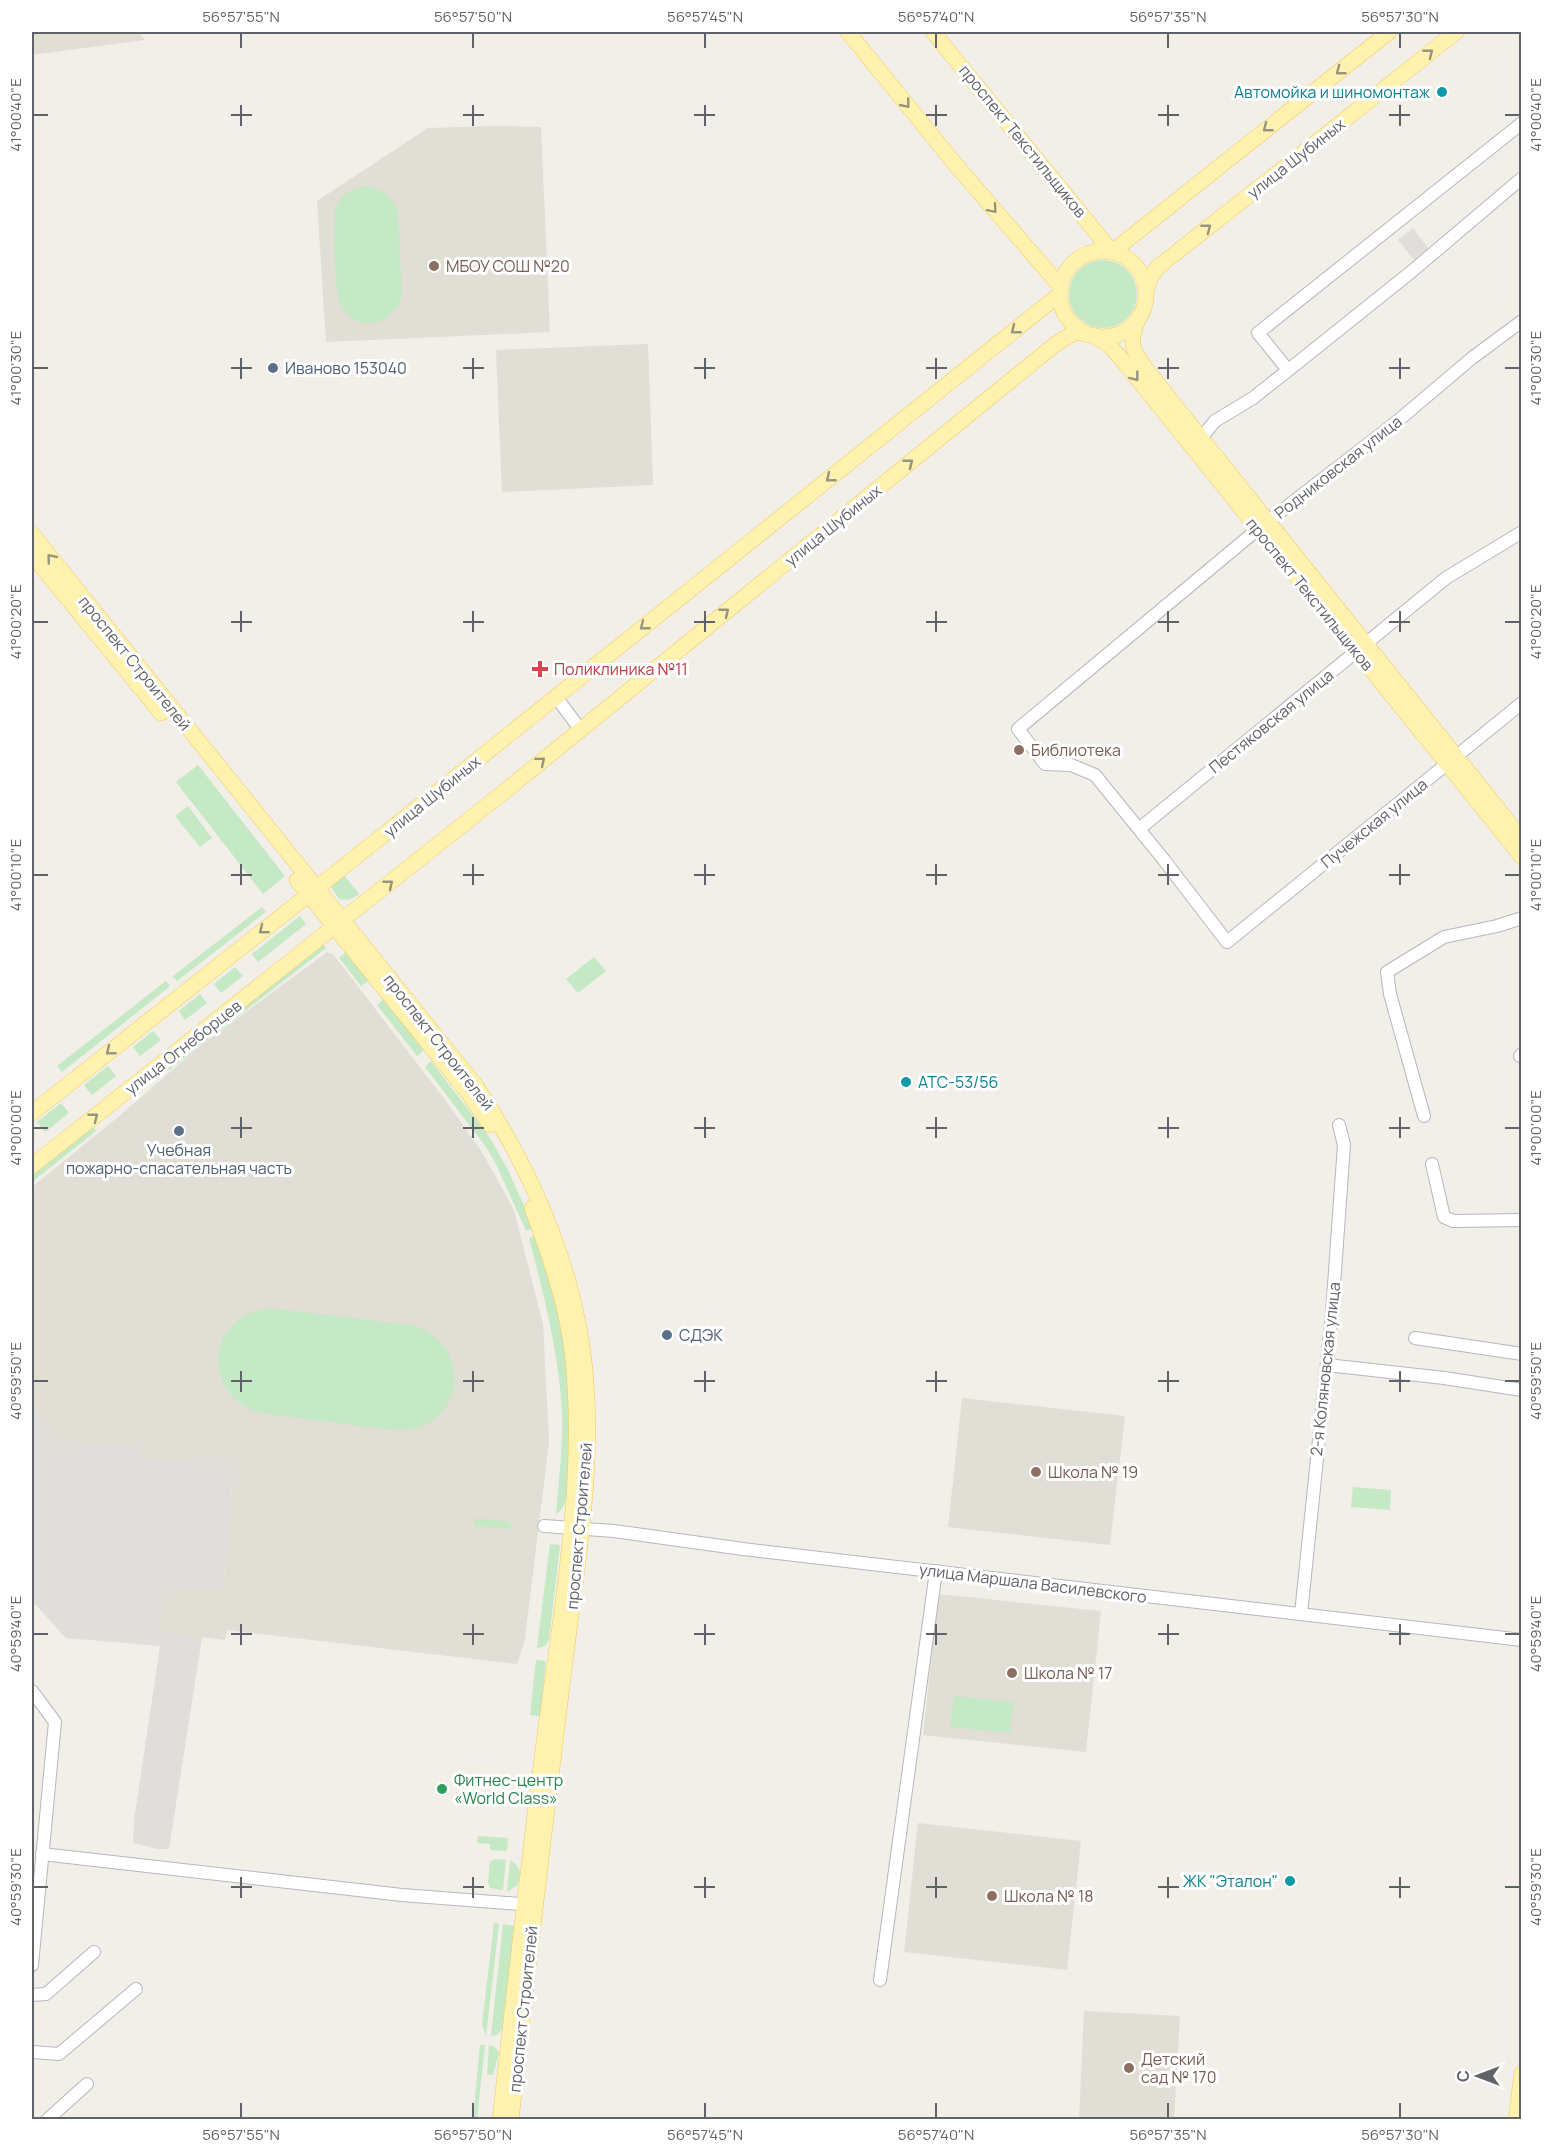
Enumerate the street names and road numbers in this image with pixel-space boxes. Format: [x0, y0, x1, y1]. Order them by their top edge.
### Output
street label: проспект Текстильщиков [954, 60, 1092, 222]
street label: улица Шубиных [1243, 113, 1350, 203]
street label: Родниковская улица [1270, 410, 1406, 524]
street label: улица Шубиных [780, 479, 886, 571]
street label: проспект Текстильщиков [1241, 513, 1379, 675]
street label: проспект Строителей [74, 591, 196, 735]
street label: Пестяковская улица [1204, 664, 1338, 778]
street label: улица Шубиных [379, 750, 485, 842]
street label: Пучежская улица [1316, 773, 1432, 873]
street label: проспект Строителей [379, 969, 499, 1115]
street label: улица Огнеборцев [120, 994, 246, 1099]
street label: 2-я Коляновская улица [1305, 1281, 1345, 1457]
street label: проспект Строителей [561, 1442, 597, 1610]
street label: улица Маршала Василевского [918, 1558, 1148, 1608]
street label: проспект Строителей [503, 1925, 543, 2093]

